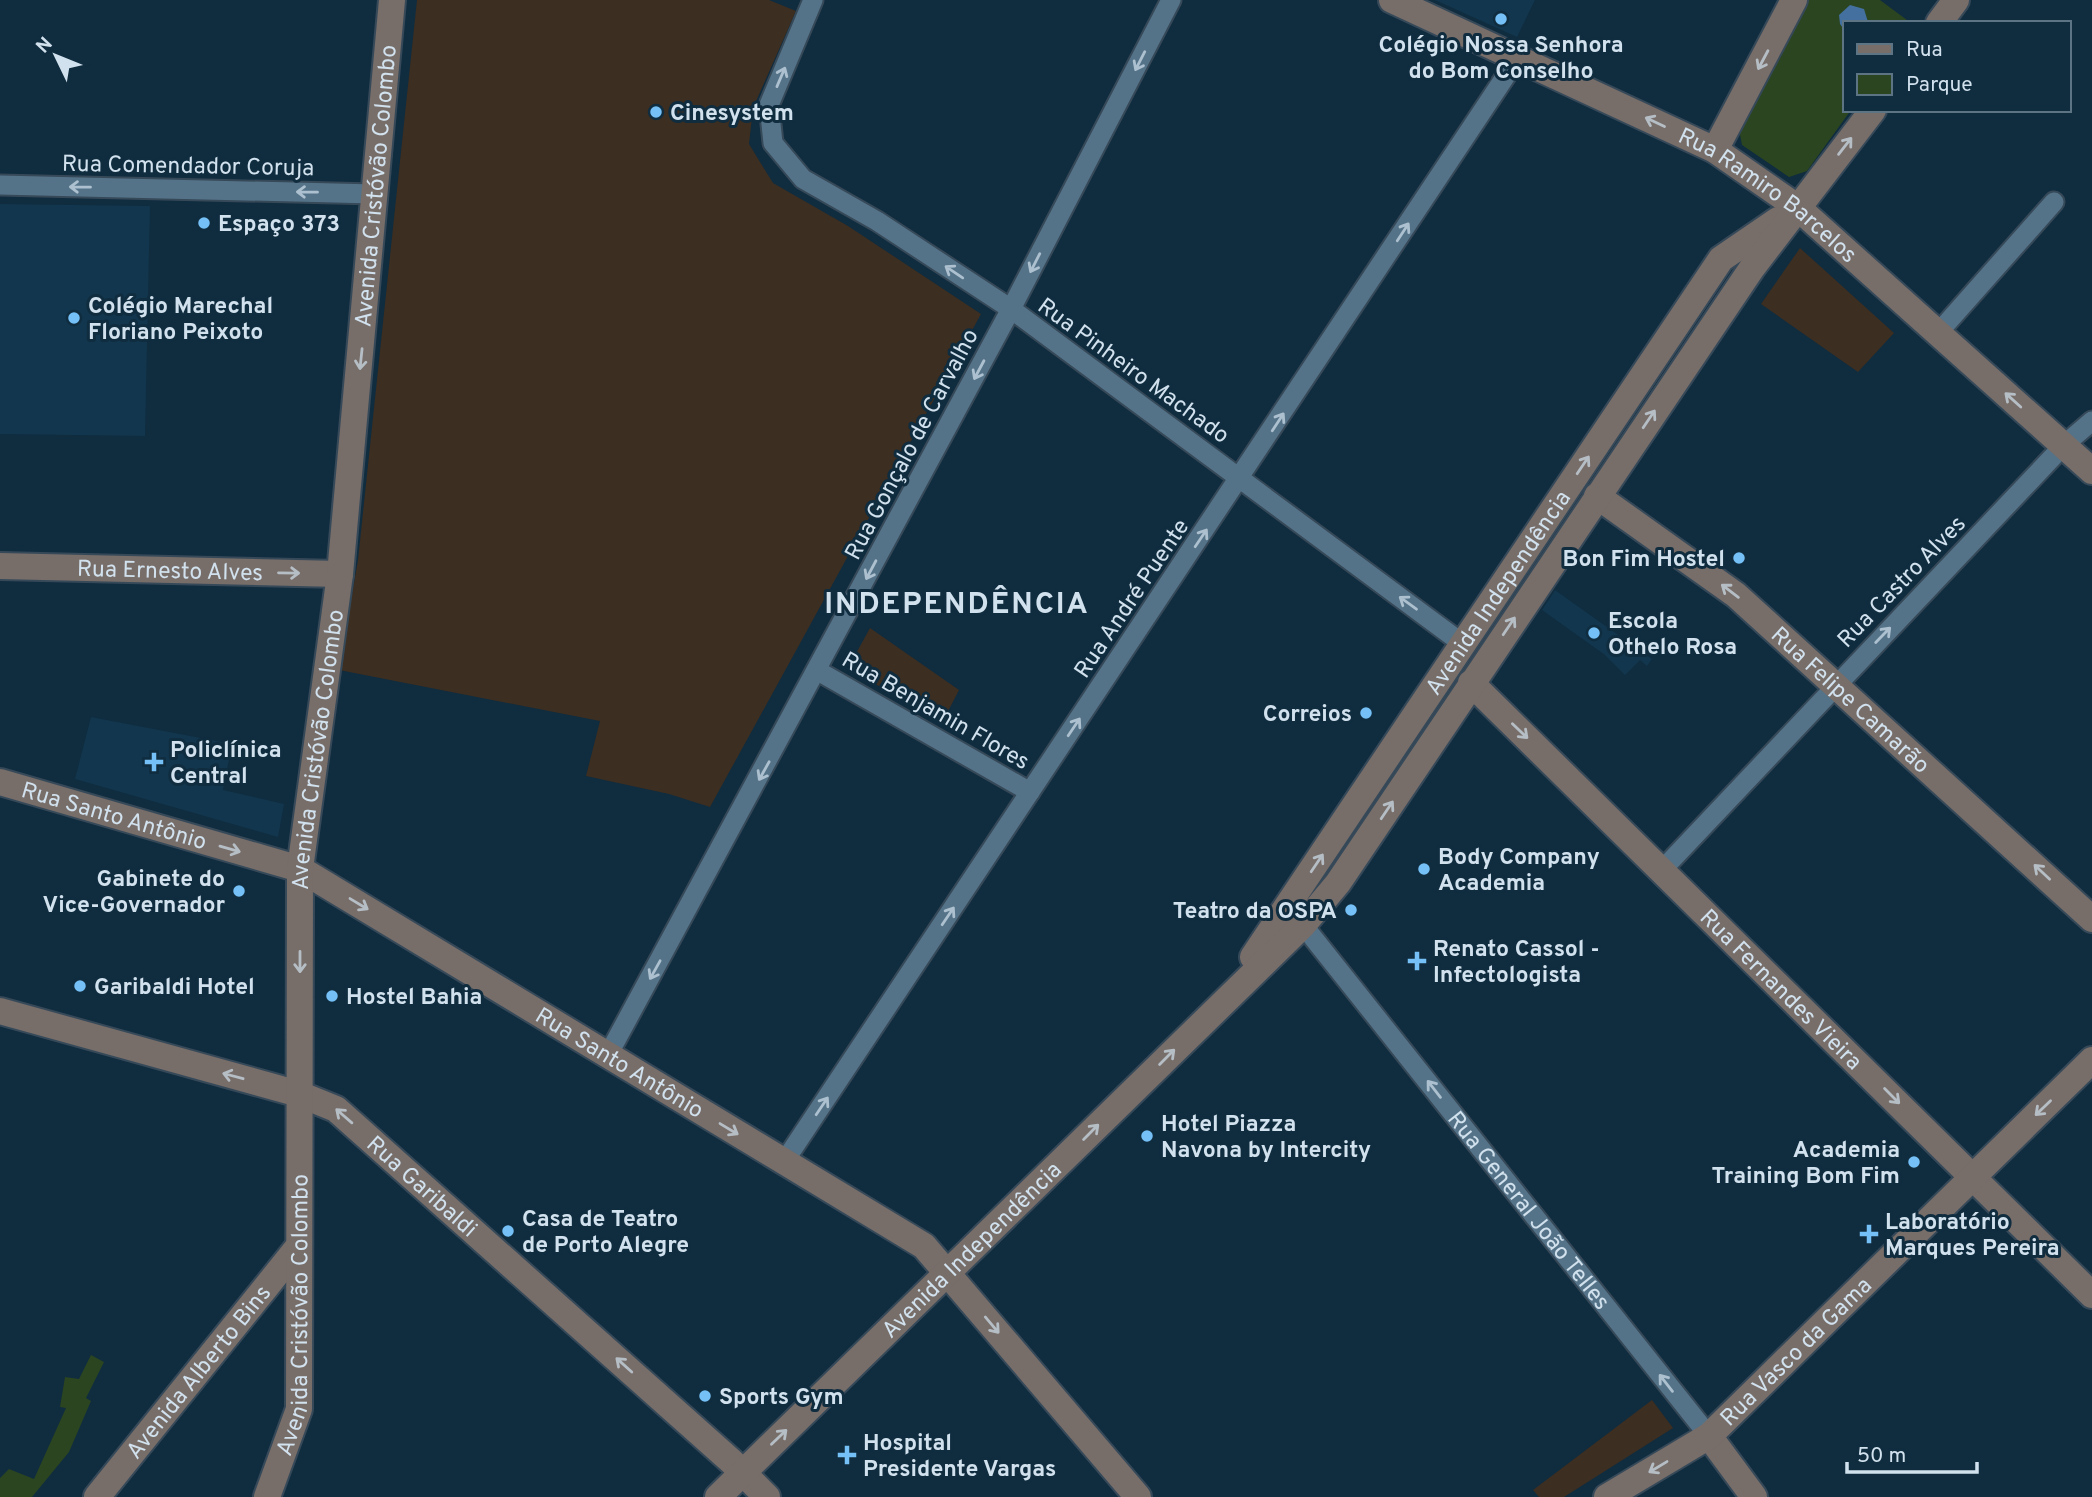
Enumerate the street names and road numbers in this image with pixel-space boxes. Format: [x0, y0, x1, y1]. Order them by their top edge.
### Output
street label: Avenida Cristóvão Colombo [350, 44, 405, 329]
street label: Rua Ramiro Barcelos [1673, 123, 1862, 271]
street label: Rua Comendador Coruja [61, 151, 314, 184]
street label: Rua Pinheiro Machado [1031, 293, 1234, 451]
street label: Rua Gonçalo de Carvalho [840, 325, 987, 566]
street label: Avenida Independência [1420, 486, 1579, 702]
street label: Rua Castro Alves [1832, 511, 1973, 655]
street label: Rua André Puente [1069, 514, 1197, 684]
street label: Rua Ernesto Alves [76, 556, 263, 589]
street label: Avenida Cristóvão Colombo [288, 608, 352, 890]
street label: Rua Felipe Camarão [1764, 622, 1935, 781]
street label: Rua Benjamin Flores [836, 647, 1034, 778]
street label: Rua Santo Antônio [18, 777, 210, 858]
street label: Rua Fernandes Vieira [1692, 904, 1867, 1077]
street label: Rua Santo Antônio [529, 1002, 708, 1126]
street label: Rua General João Telles [1440, 1106, 1615, 1317]
street label: Rua Garibaldi [359, 1131, 482, 1245]
street label: Avenida Independência [877, 1157, 1069, 1346]
street label: Avenida Cristóvão Colombo [271, 1174, 316, 1460]
street label: Rua Vasco da Gama [1715, 1272, 1879, 1434]
street label: Avenida Alberto Bins [121, 1280, 279, 1466]

